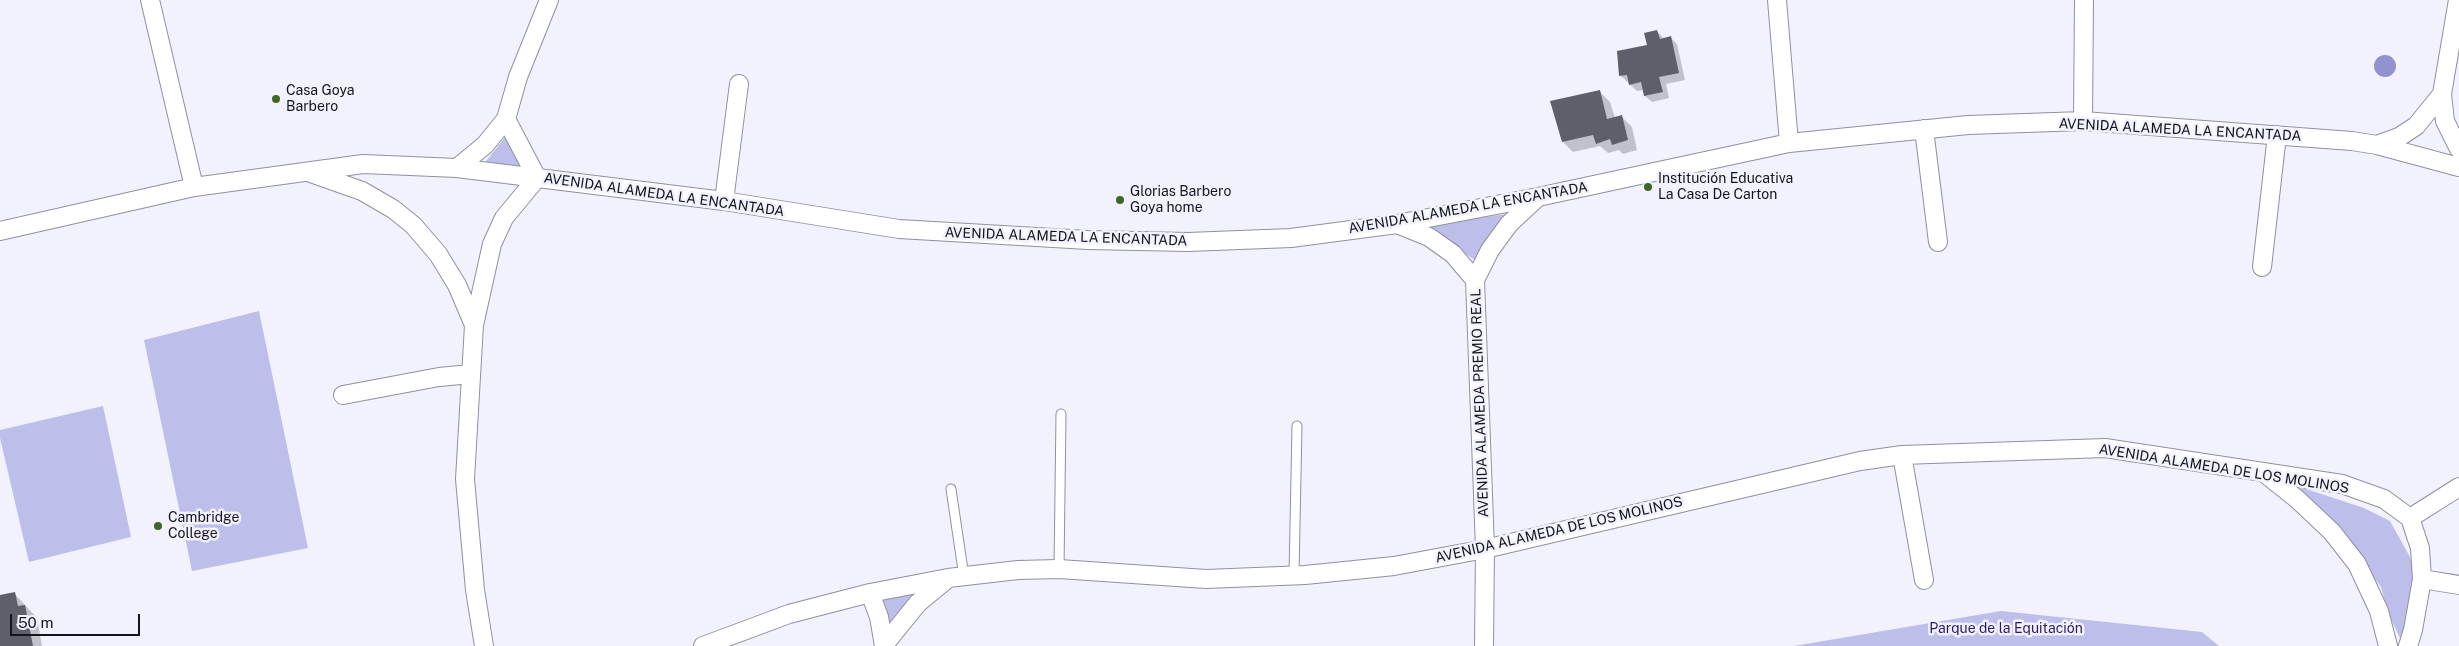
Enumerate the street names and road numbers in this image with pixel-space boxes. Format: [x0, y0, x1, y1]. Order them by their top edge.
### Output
street label: AVENIDA ALAMEDA LA ENCANTADA [2058, 115, 2302, 145]
street label: AVENIDA ALAMEDA LA ENCANTADA [543, 170, 785, 220]
street label: AVENIDA ALAMEDA LA ENCANTADA [1347, 179, 1589, 237]
street label: AVENIDA ALAMEDA LA ENCANTADA [944, 224, 1188, 250]
street label: AVENIDA ALAMEDA PREMIO REAL [1468, 288, 1492, 518]
street label: AVENIDA ALAMEDA DE LOS MOLINOS [2098, 441, 2350, 497]
street label: AVENIDA ALAMEDA DE LOS MOLINOS [1434, 493, 1684, 567]

